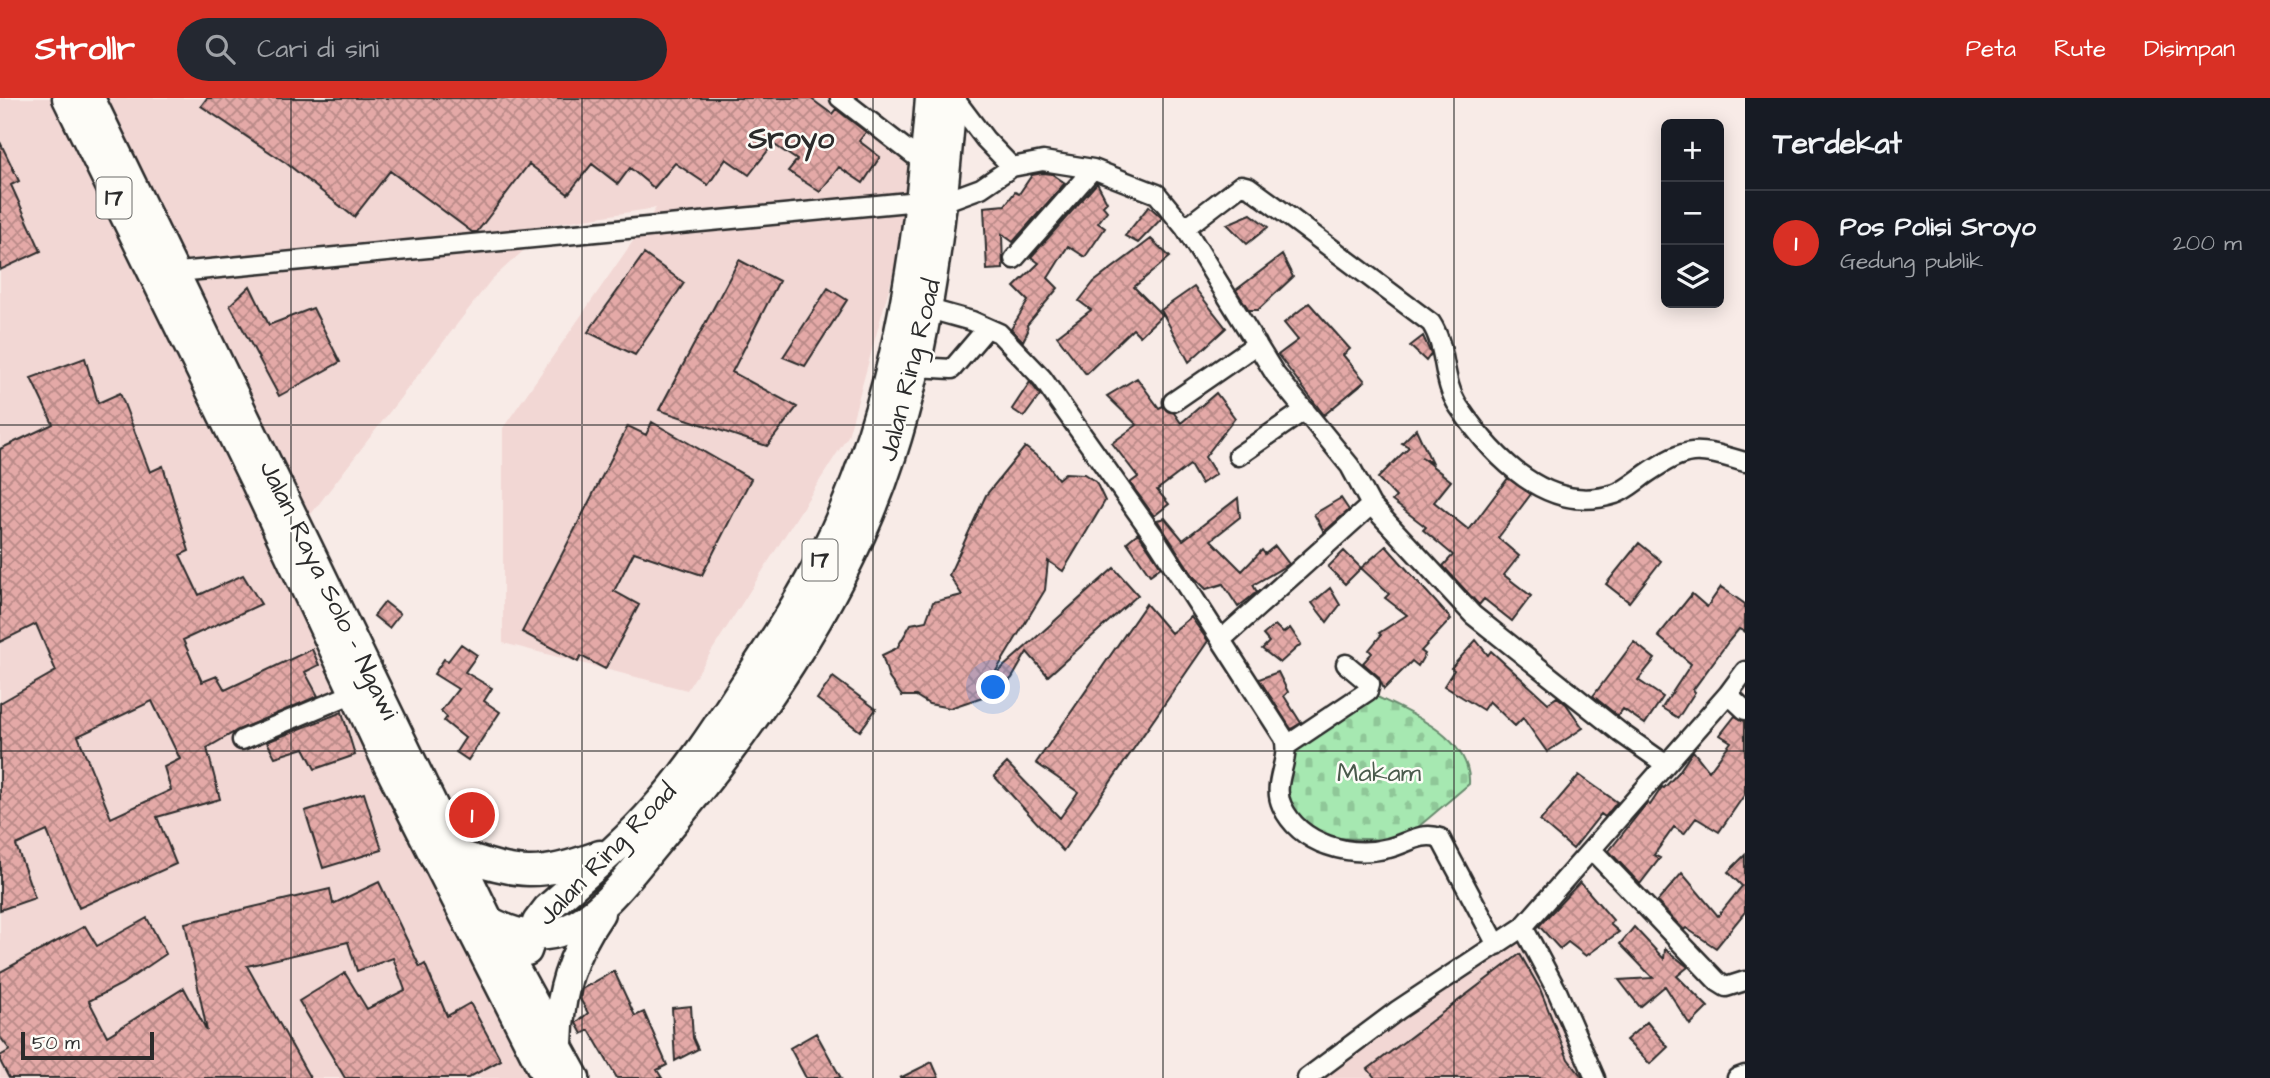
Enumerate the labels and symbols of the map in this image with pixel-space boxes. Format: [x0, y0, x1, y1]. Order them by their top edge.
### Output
district label: Sroyo [747, 118, 834, 162]
road number: 17 [96, 178, 132, 218]
street label: Jalan Ring Road [870, 275, 952, 465]
street label: Jalan Raya Solo - Ngawi [249, 454, 408, 727]
road number: 17 [802, 540, 838, 580]
your location [976, 670, 1010, 704]
park label: Makam [1337, 755, 1422, 791]
street label: Jalan Ring Road [529, 774, 686, 935]
pin: 1 [449, 789, 495, 841]
scale bar [21, 1029, 154, 1061]

